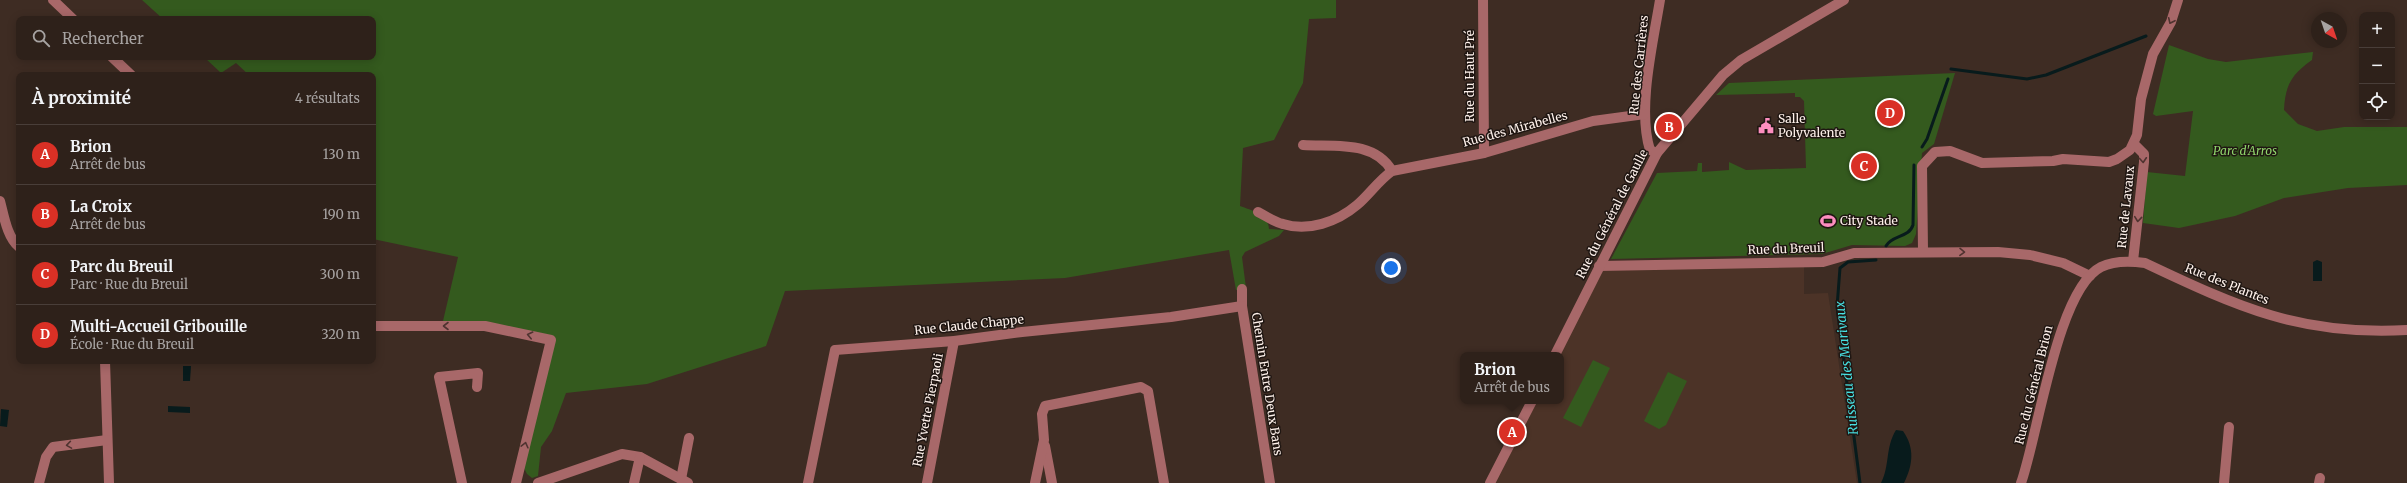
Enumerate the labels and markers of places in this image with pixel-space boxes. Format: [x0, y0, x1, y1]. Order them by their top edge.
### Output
pin: D [1877, 98, 1903, 128]
place label: Salle Polyvalente [1778, 111, 1845, 140]
pin: B [1656, 112, 1682, 142]
public building icon: Salle Polyvalente [1757, 117, 1775, 135]
pin: C [1851, 151, 1877, 181]
sports icon: City Stade [1819, 212, 1837, 230]
place label: City Stade [1840, 213, 1898, 228]
pin: A [1499, 417, 1525, 447]

